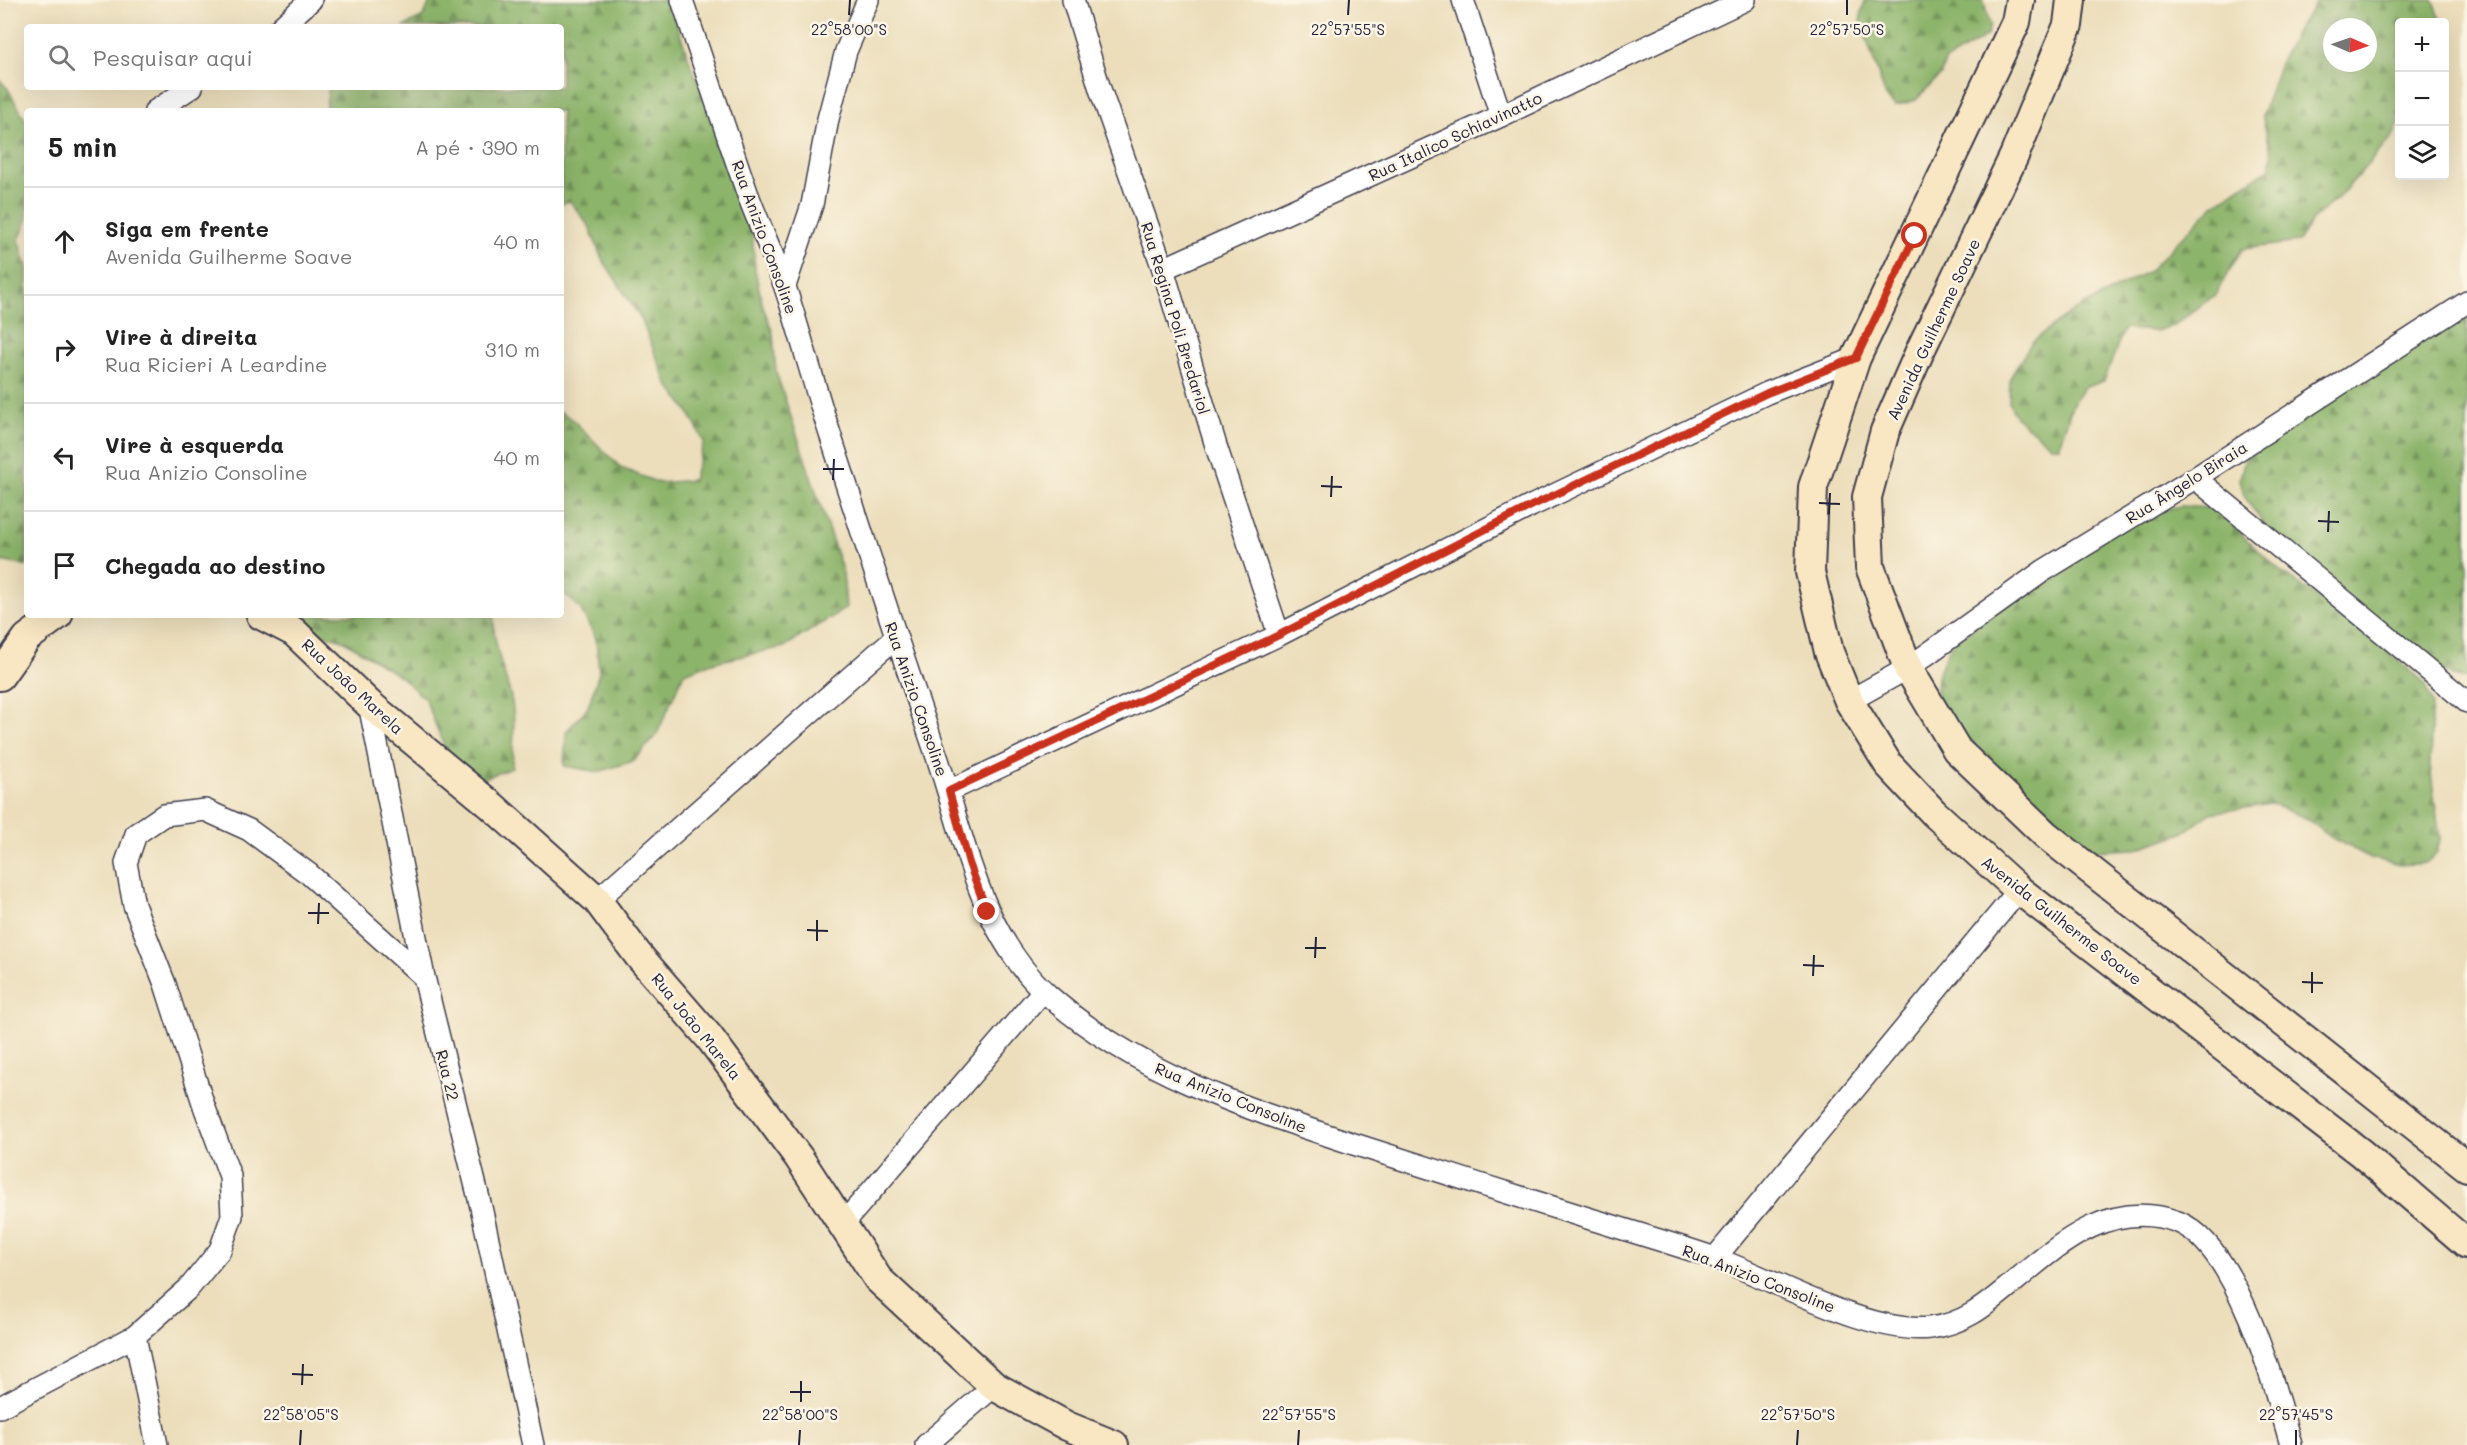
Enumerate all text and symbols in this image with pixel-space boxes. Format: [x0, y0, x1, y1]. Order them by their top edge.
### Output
north arrow [2323, 18, 2377, 72]
map controls [2395, 18, 2449, 180]
button: + [2395, 18, 2449, 72]
text: 22°58'00"S [811, 19, 887, 39]
text: 22°57'55"S [1311, 19, 1385, 39]
text: 22°57'50"S [1810, 19, 1884, 39]
search box [24, 24, 564, 90]
icon: search [45, 41, 78, 74]
text: Pesquisar aqui [93, 43, 253, 72]
button: − [2395, 72, 2449, 126]
street label: Rua Italico Schiavinatto [1365, 87, 1545, 185]
button: layers [2395, 126, 2449, 180]
text: 5 min [48, 130, 117, 164]
text: A pé · 390 m [415, 134, 540, 160]
street label: Rua Anizio Consoline [727, 157, 803, 317]
text: Siga em frente [105, 214, 269, 243]
street label: Rua Regina Poli Bredariol [1137, 219, 1215, 417]
route start [1901, 222, 1927, 248]
icon: ahead [48, 225, 81, 258]
text: 40 m [494, 228, 540, 254]
street label: Avenida Guilherme Soave [1882, 235, 1984, 423]
text: Avenida Guilherme Soave [105, 243, 352, 269]
text: Vire à direita [105, 322, 258, 351]
icon: right [48, 333, 81, 366]
text: 310 m [485, 336, 540, 362]
text: Rua Ricieri A Leardine [105, 351, 327, 377]
text: Vire à esquerda [105, 430, 284, 459]
street label: Rua Ângelo Biraia [2121, 436, 2251, 528]
icon: left [48, 441, 81, 474]
text: 40 m [494, 444, 540, 470]
text: Rua Anizio Consoline [105, 459, 308, 485]
icon: arrive [48, 549, 81, 582]
text: Chegada ao destino [105, 551, 325, 580]
street label: Rua Anizio Consoline [881, 619, 953, 779]
street label: Rua João Marela [298, 633, 408, 739]
street label: Avenida Guilherme Soave [1978, 851, 2146, 989]
route end [973, 898, 999, 924]
street label: Rua João Marela [647, 968, 747, 1084]
street label: Rua 22 [432, 1047, 464, 1103]
street label: Rua Anizio Consoline [1152, 1057, 1310, 1137]
street label: Rua Anizio Consoline [1680, 1239, 1838, 1317]
text: 22°58'05"S [263, 1404, 339, 1424]
text: 22°58'00"S [762, 1404, 838, 1424]
text: 22°57'55"S [1262, 1404, 1336, 1424]
text: 22°57'50"S [1761, 1404, 1835, 1424]
text: 22°57'45"S [2259, 1404, 2333, 1424]

